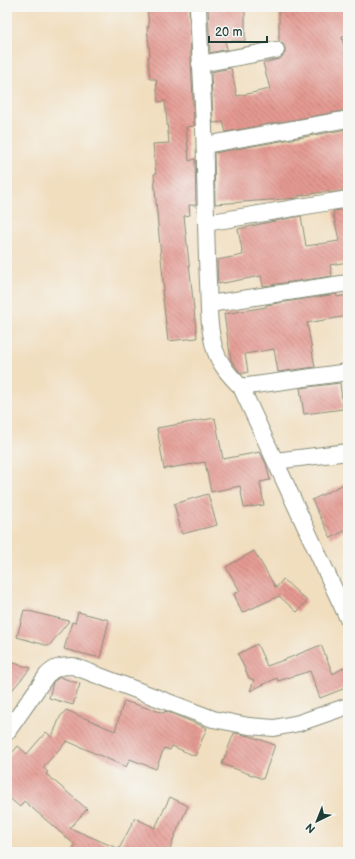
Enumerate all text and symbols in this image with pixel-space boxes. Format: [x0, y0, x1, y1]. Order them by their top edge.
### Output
scale bar [209, 18, 267, 44]
text: 20 m [215, 25, 242, 40]
north arrow [297, 801, 337, 841]
text: N [303, 820, 318, 836]

